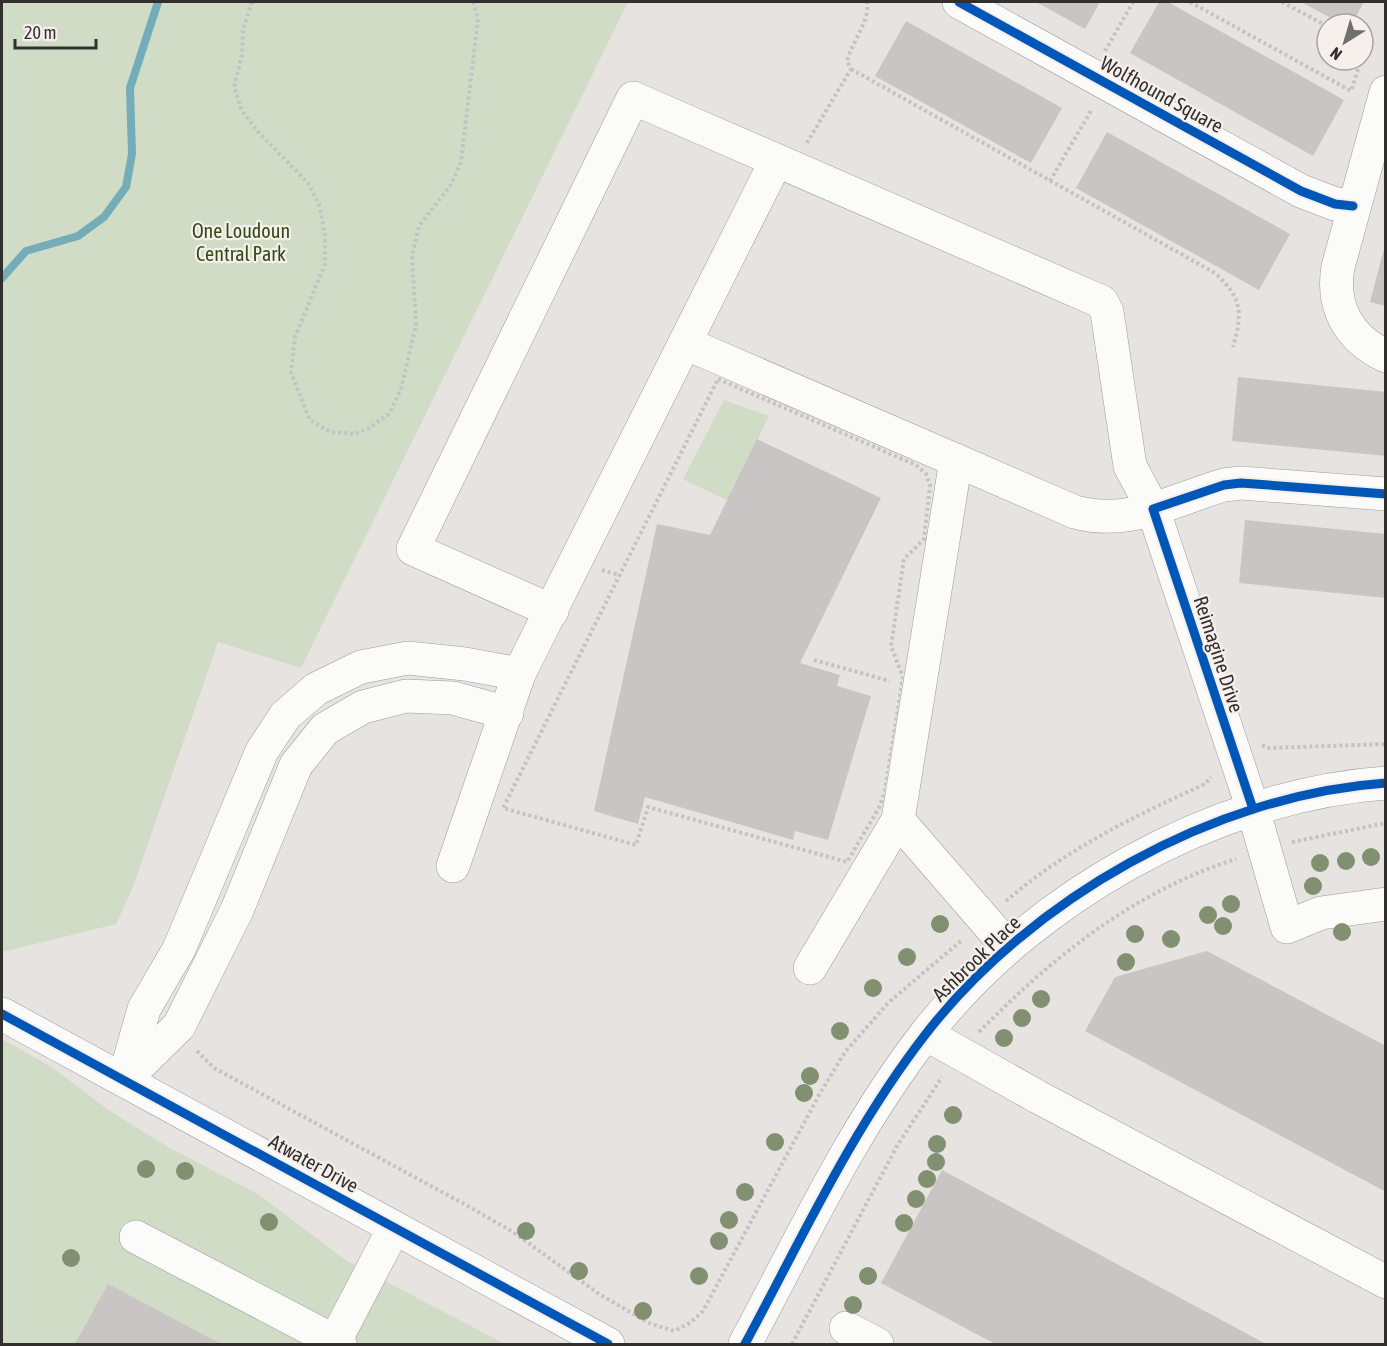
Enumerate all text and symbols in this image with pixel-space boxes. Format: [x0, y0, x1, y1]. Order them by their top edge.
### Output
scale bar [15, 12, 96, 50]
north arrow [1315, 12, 1375, 72]
text: 20 m [24, 22, 56, 43]
text: N [1327, 44, 1345, 64]
street label: Wolfhound Square [1097, 51, 1227, 137]
park label: One Loudoun Central Park [192, 219, 290, 265]
street label: Reimagine Drive [1189, 593, 1249, 715]
street label: Ashbrook Place [927, 910, 1025, 1006]
street label: Atwater Drive [265, 1129, 363, 1197]

